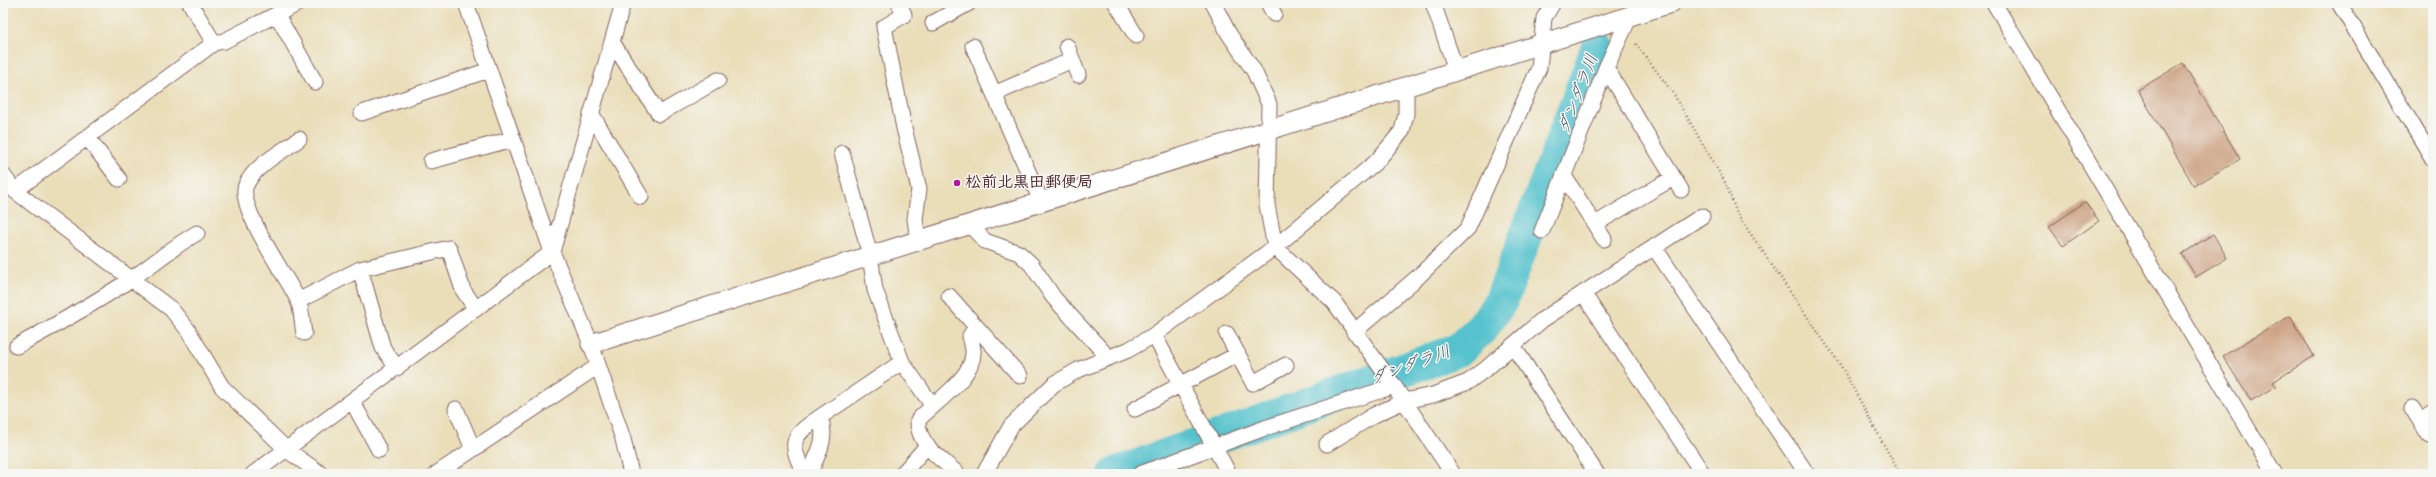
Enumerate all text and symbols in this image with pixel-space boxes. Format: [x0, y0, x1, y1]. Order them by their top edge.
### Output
water label: ダンダラ川 [1554, 51, 1606, 139]
place label: 松前北黒田郵便局 [965, 172, 1093, 195]
marker: 松前北黒田郵便局 [952, 178, 962, 188]
water label: ダンダラ川 [1367, 341, 1455, 393]

